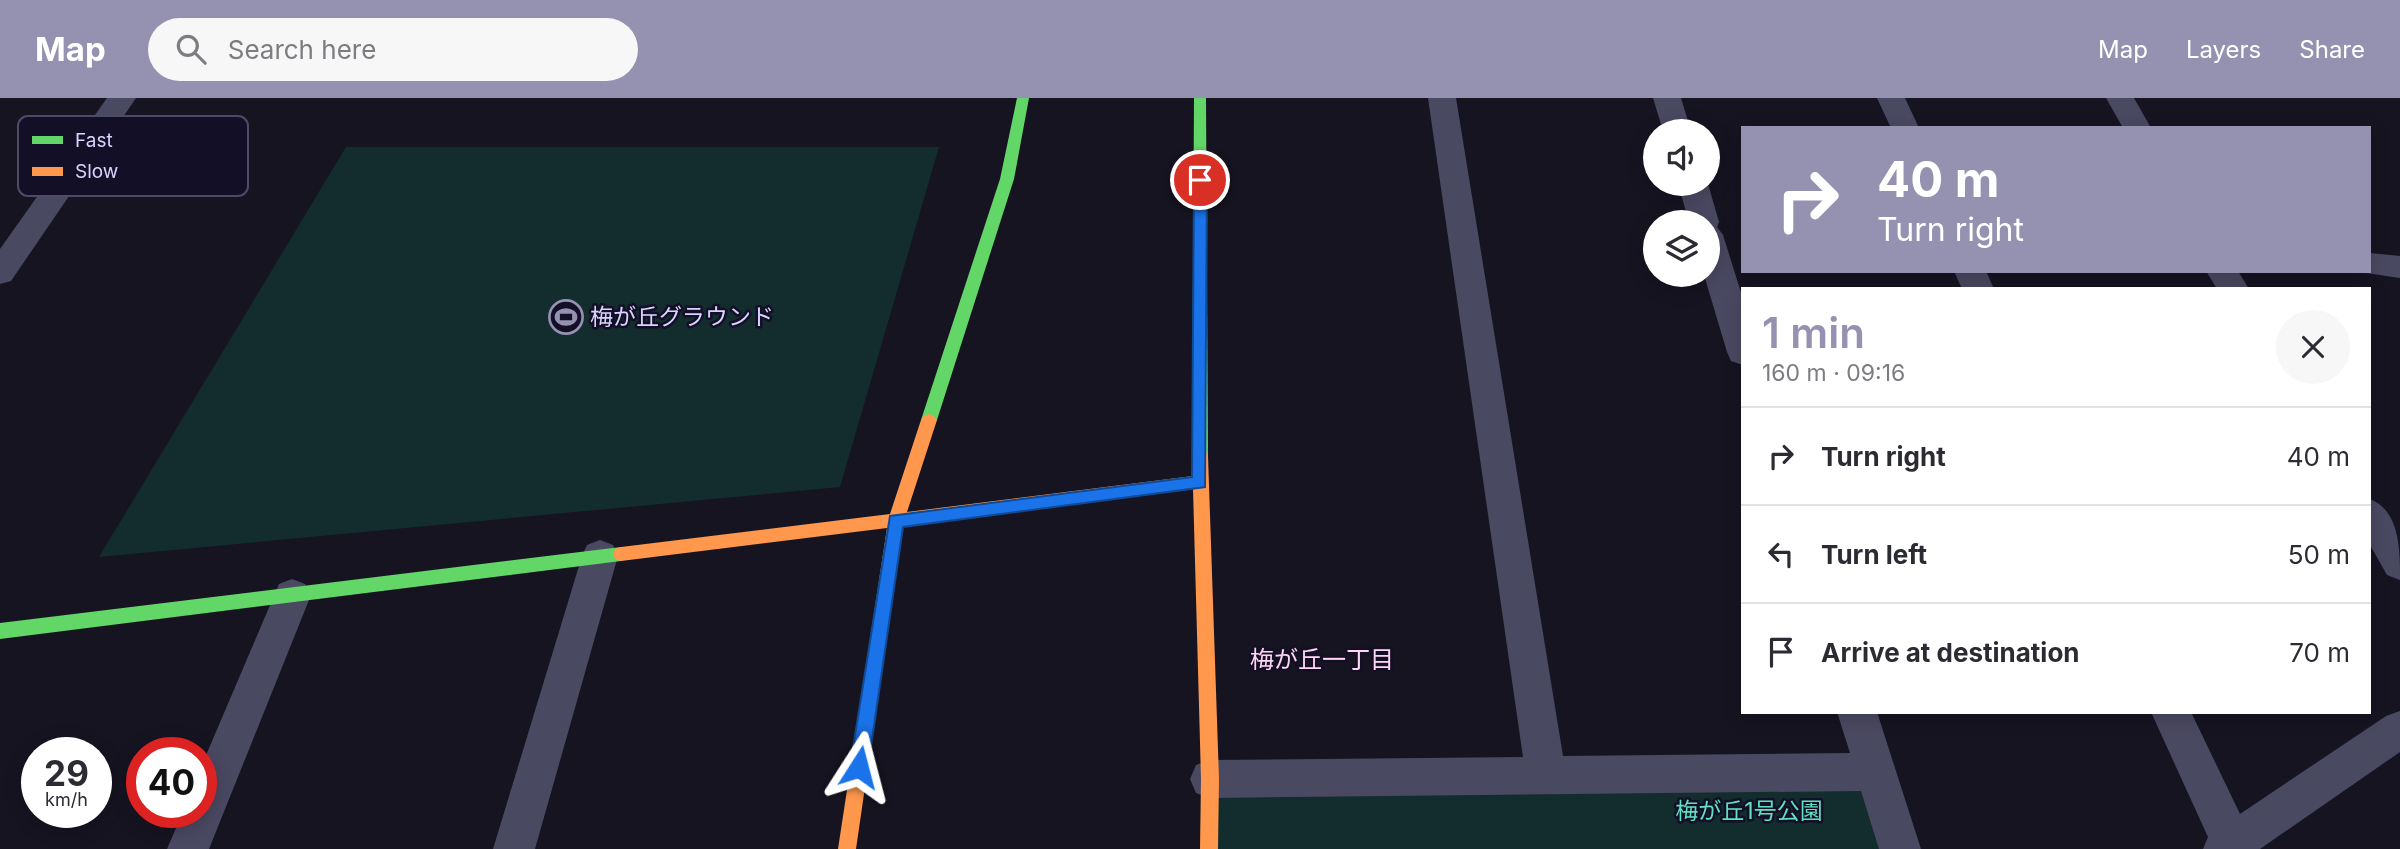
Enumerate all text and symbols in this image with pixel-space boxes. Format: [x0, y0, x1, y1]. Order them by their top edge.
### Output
search box [148, 18, 638, 81]
text: Map [35, 29, 106, 69]
icon: search [172, 30, 210, 68]
text: Search here [228, 34, 376, 65]
text: Map [2098, 35, 2148, 64]
text: Layers [2186, 35, 2261, 64]
text: Share [2299, 35, 2365, 64]
legend [18, 116, 248, 196]
map controls [1643, 119, 1720, 287]
button: sound [1643, 119, 1720, 196]
text: Fast [75, 129, 113, 152]
pin [1170, 150, 1230, 210]
text: 40 m [1877, 150, 2000, 209]
icon: right [1762, 154, 1853, 245]
text: Slow [75, 160, 118, 183]
icon: arrive [1181, 161, 1219, 199]
button: layers [1643, 210, 1720, 287]
text: Turn right [1877, 210, 2024, 249]
sports icon: 梅が丘グラウンド [547, 298, 585, 336]
place label: 梅が丘グラウンド [590, 303, 774, 331]
text: 1 min [1762, 307, 1865, 358]
button: close [2276, 310, 2350, 384]
text: 160 m · 09:16 [1762, 359, 1905, 387]
icon: right [1762, 437, 1800, 475]
text: Turn right [1821, 441, 1946, 472]
text: 40 m [2287, 441, 2350, 472]
icon: left [1762, 535, 1800, 573]
text: Turn left [1821, 539, 1927, 570]
text: 50 m [2288, 539, 2350, 570]
icon: arrive [1762, 633, 1800, 671]
text: Arrive at destination [1821, 637, 2080, 668]
text: 70 m [2289, 637, 2350, 668]
district label: 梅が丘一丁目 [1250, 645, 1394, 674]
position arrow [822, 730, 896, 804]
speed limit sign: 40 [126, 737, 217, 828]
text: 29 [44, 752, 89, 794]
text: km/h [45, 789, 88, 810]
park label: 梅が丘1号公園 [1675, 797, 1823, 825]

